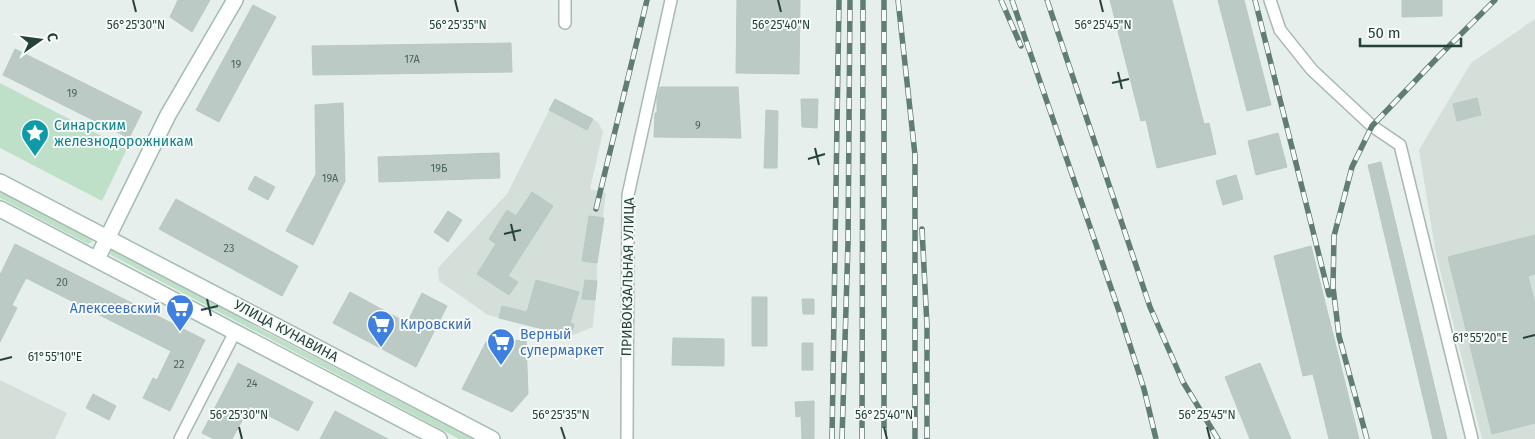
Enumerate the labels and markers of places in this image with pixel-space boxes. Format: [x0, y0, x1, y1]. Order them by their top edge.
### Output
place label: Синарским железнодорожникам [54, 117, 193, 150]
place icon: Синарским железнодорожникам [20, 118, 50, 157]
supermarket icon: Алексеевский [165, 293, 195, 332]
place label: Алексеевский [70, 300, 161, 317]
supermarket icon: Кировский [366, 309, 396, 348]
place label: Кировский [400, 316, 472, 333]
place label: Верный супермаркет [520, 326, 605, 359]
supermarket icon: Верный супермаркет [486, 327, 516, 366]

